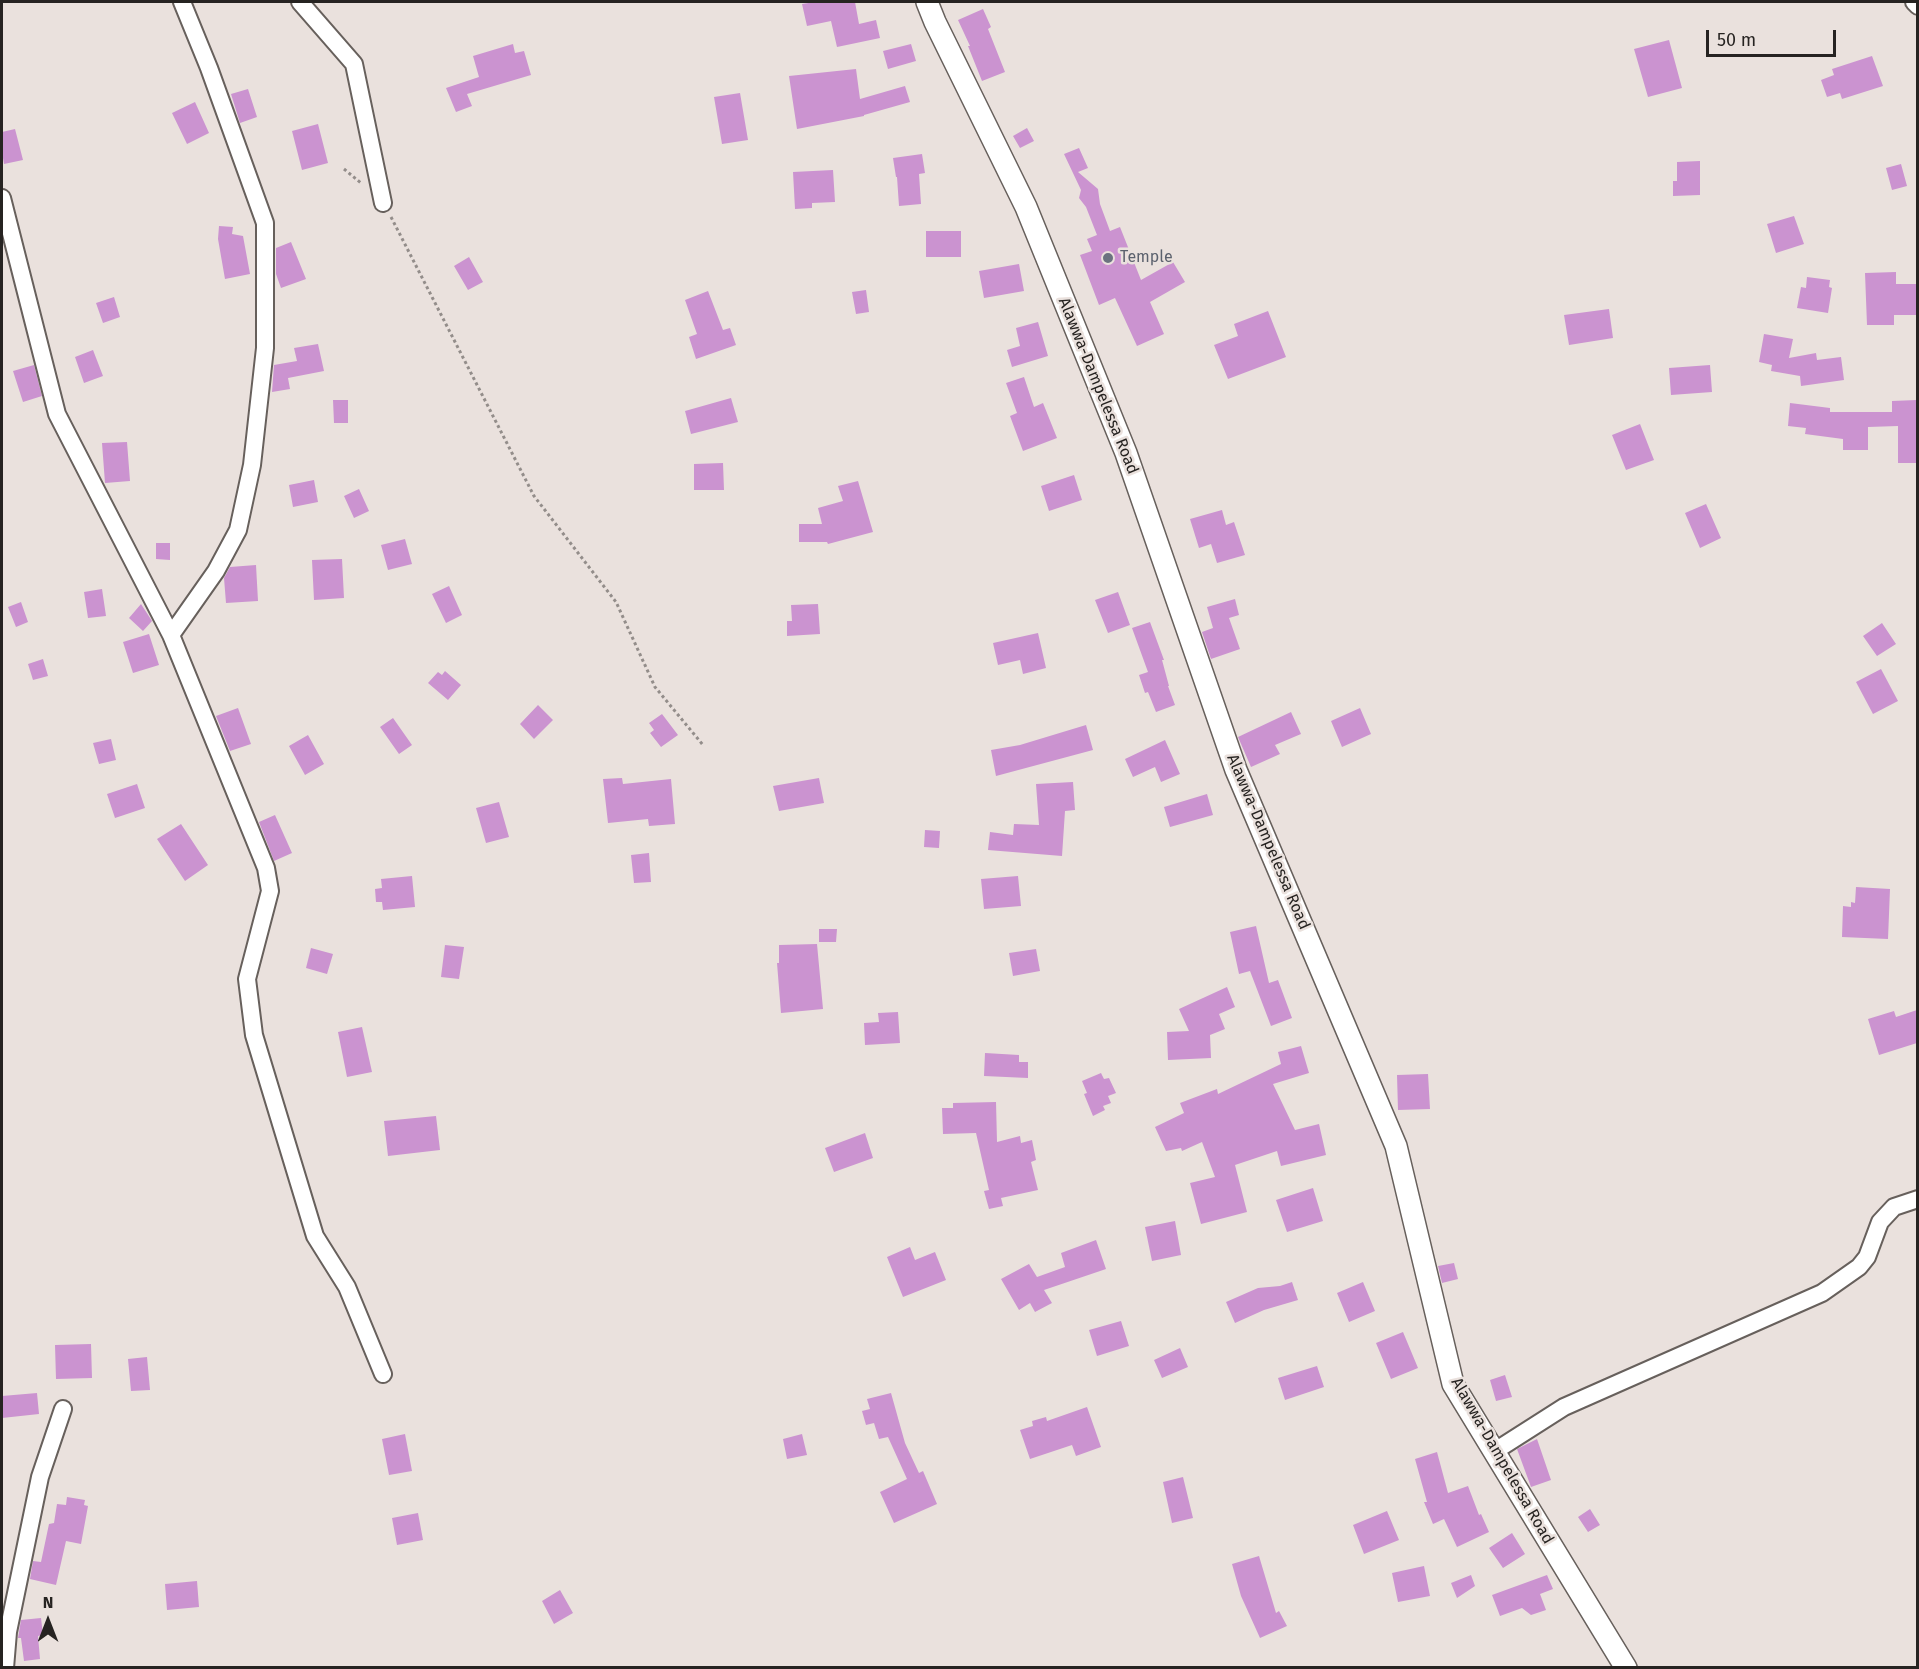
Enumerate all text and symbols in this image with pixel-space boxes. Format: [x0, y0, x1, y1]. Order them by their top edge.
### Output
scale bar [1709, 18, 1840, 56]
text: 50 m [1717, 29, 1756, 51]
place label: Temple [1120, 248, 1173, 268]
marker: Temple [1101, 251, 1115, 265]
street label: Alawwa-Dampelessa Road [1054, 295, 1142, 477]
street label: Alawwa-Dampelessa Road [1222, 751, 1314, 933]
street label: Alawwa-Dampelessa Road [1447, 1374, 1557, 1548]
north arrow [18, 1591, 78, 1651]
text: N [43, 1593, 53, 1612]

